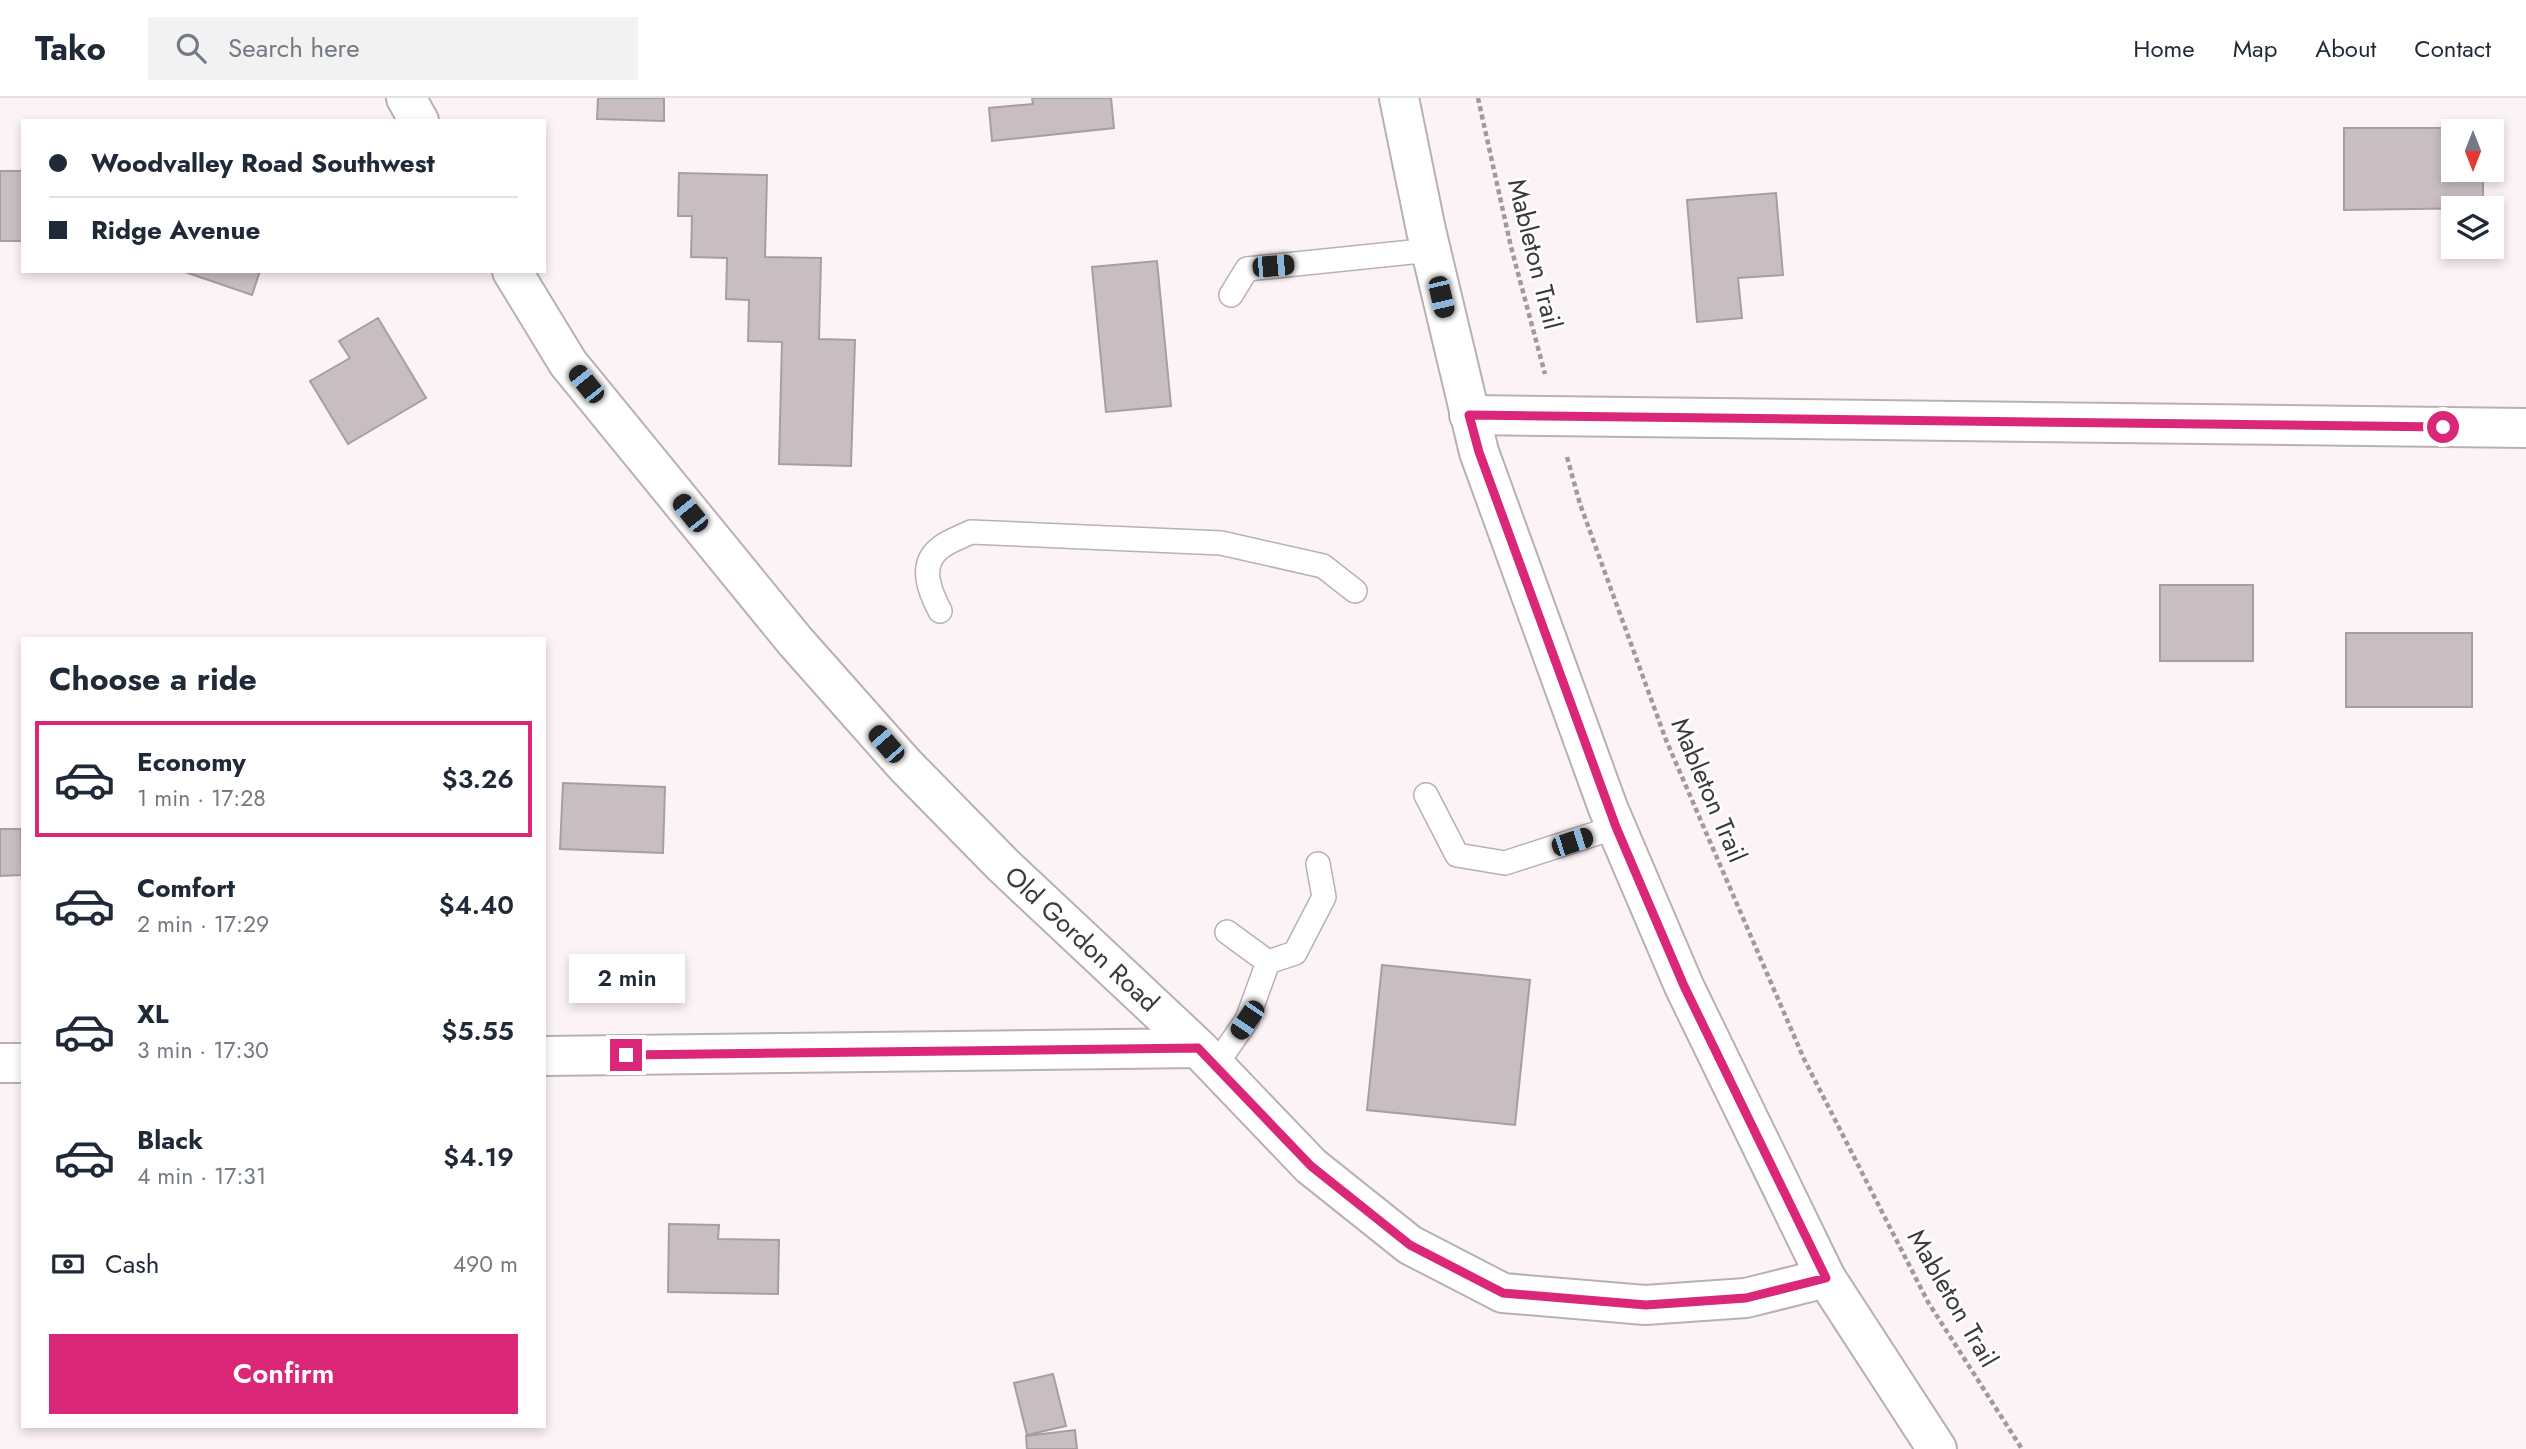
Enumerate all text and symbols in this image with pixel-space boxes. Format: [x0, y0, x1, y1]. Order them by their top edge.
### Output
search box [148, 17, 638, 80]
text: Tako [35, 25, 106, 72]
icon: search [172, 29, 210, 67]
text: Search here [228, 29, 360, 67]
text: Home [2133, 31, 2195, 66]
text: Map [2233, 31, 2277, 66]
text: About [2315, 31, 2376, 66]
text: Contact [2414, 31, 2491, 66]
north arrow [2441, 119, 2504, 182]
map controls [2441, 119, 2504, 259]
text: Woodvalley Road Southwest [91, 144, 435, 182]
street label: Mableton Trail [1498, 175, 1572, 333]
button: layers [2441, 196, 2504, 259]
text: Ridge Avenue [91, 211, 260, 249]
car [1252, 254, 1295, 278]
car [1427, 274, 1456, 320]
car [565, 361, 608, 407]
route start [2427, 411, 2459, 443]
car [669, 490, 712, 536]
text: Choose a ride [49, 656, 257, 702]
street label: Mableton Trail [1661, 712, 1757, 868]
car [865, 721, 908, 767]
text: Economy [137, 743, 246, 781]
icon: car [53, 748, 116, 811]
text: $3.26 [442, 760, 514, 798]
text: 1 min · 17:28 [137, 781, 266, 815]
car [1549, 826, 1596, 858]
street label: Old Gordon Road [996, 857, 1168, 1021]
text: Comfort [137, 869, 235, 907]
icon: car [53, 874, 116, 937]
text: $4.40 [439, 886, 514, 924]
text: 2 min · 17:29 [137, 907, 269, 941]
callout: 2 min [568, 954, 684, 1002]
text: 2 min [597, 961, 657, 995]
text: XL [137, 995, 169, 1033]
car [1227, 997, 1268, 1043]
icon: car [53, 1000, 116, 1063]
text: $5.55 [442, 1012, 514, 1050]
text: 3 min · 17:30 [137, 1033, 269, 1067]
route end [610, 1039, 642, 1071]
text: Black [137, 1121, 203, 1159]
icon: car [53, 1126, 116, 1189]
text: $4.19 [443, 1138, 514, 1176]
text: 4 min · 17:31 [137, 1159, 266, 1193]
street label: Mableton Trail [1898, 1222, 2008, 1374]
icon: cash [49, 1245, 87, 1283]
text: Cash [105, 1245, 159, 1283]
text: 490 m [453, 1247, 518, 1281]
button: Confirm [49, 1334, 518, 1414]

